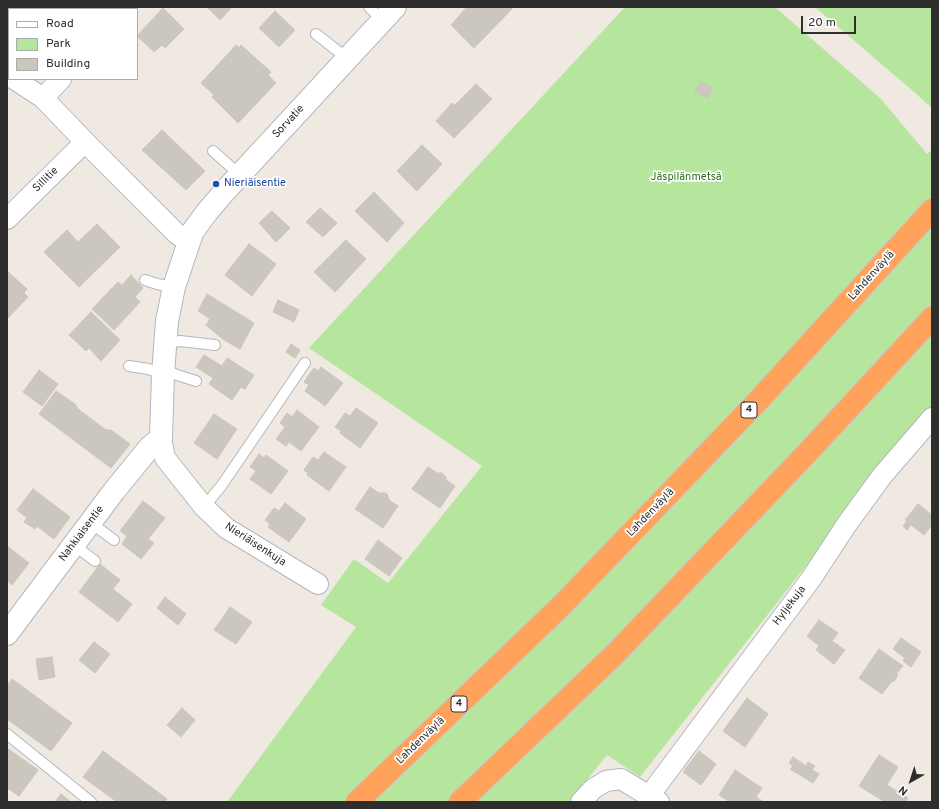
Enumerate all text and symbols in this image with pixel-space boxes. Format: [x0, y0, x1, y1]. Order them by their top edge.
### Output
legend [8, 8, 138, 80]
scale bar [803, 8, 858, 34]
text: 20 m [808, 15, 836, 31]
text: Road [46, 16, 74, 32]
text: Park [46, 36, 71, 52]
text: Building [46, 56, 90, 72]
street label: Sorvatie [270, 103, 308, 141]
street label: Sillitie [31, 165, 61, 195]
park label: Jäspilänmetsä [650, 171, 722, 185]
place label: Nieriäisentie [224, 177, 286, 191]
marker: Nieriäisentie [211, 179, 221, 189]
street label: Lahdenväylä [846, 248, 898, 304]
road number: 4 [741, 402, 757, 418]
street label: Lahdenväylä [625, 486, 677, 540]
street label: Nahkiaisentie [57, 504, 107, 564]
street label: Nieriäisenkuja [222, 520, 288, 570]
street label: Hyljekuja [771, 584, 809, 628]
road number: 4 [451, 696, 467, 712]
street label: Lahdenväylä [394, 715, 448, 767]
north arrow [891, 761, 931, 801]
text: N [896, 782, 911, 798]

